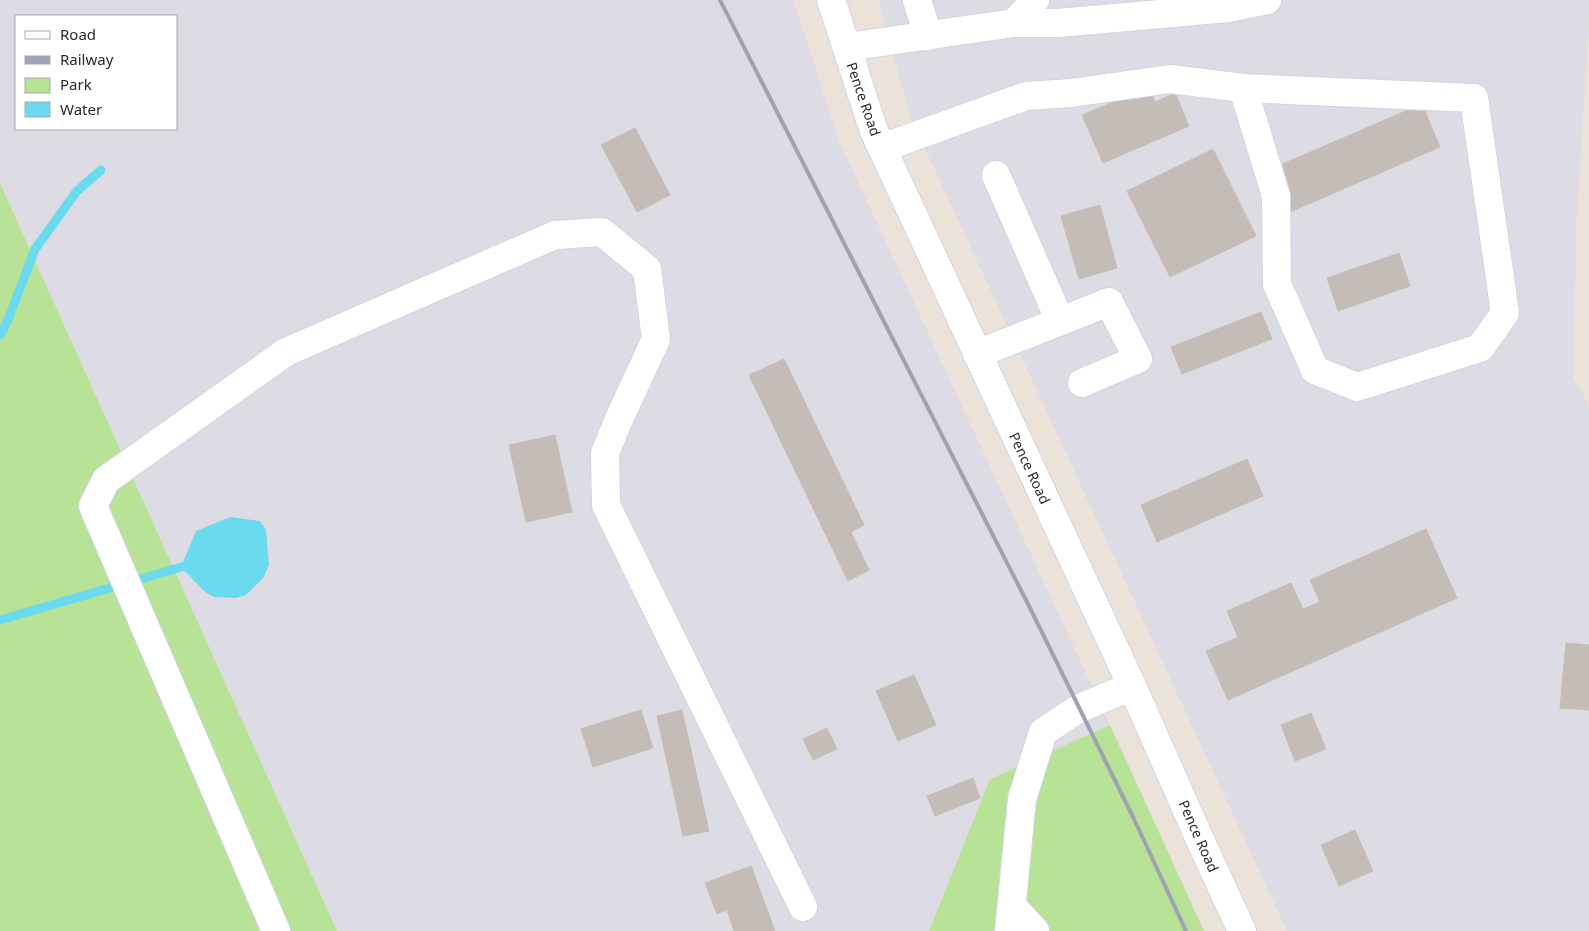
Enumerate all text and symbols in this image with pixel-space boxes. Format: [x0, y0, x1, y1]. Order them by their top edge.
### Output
legend [15, 15, 178, 130]
text: Road [60, 24, 96, 44]
text: Railway [60, 49, 114, 69]
street label: Pence Road [842, 60, 886, 138]
text: Park [60, 74, 92, 94]
text: Water [60, 99, 102, 119]
street label: Pence Road [1005, 429, 1055, 507]
street label: Pence Road [1175, 797, 1223, 875]

